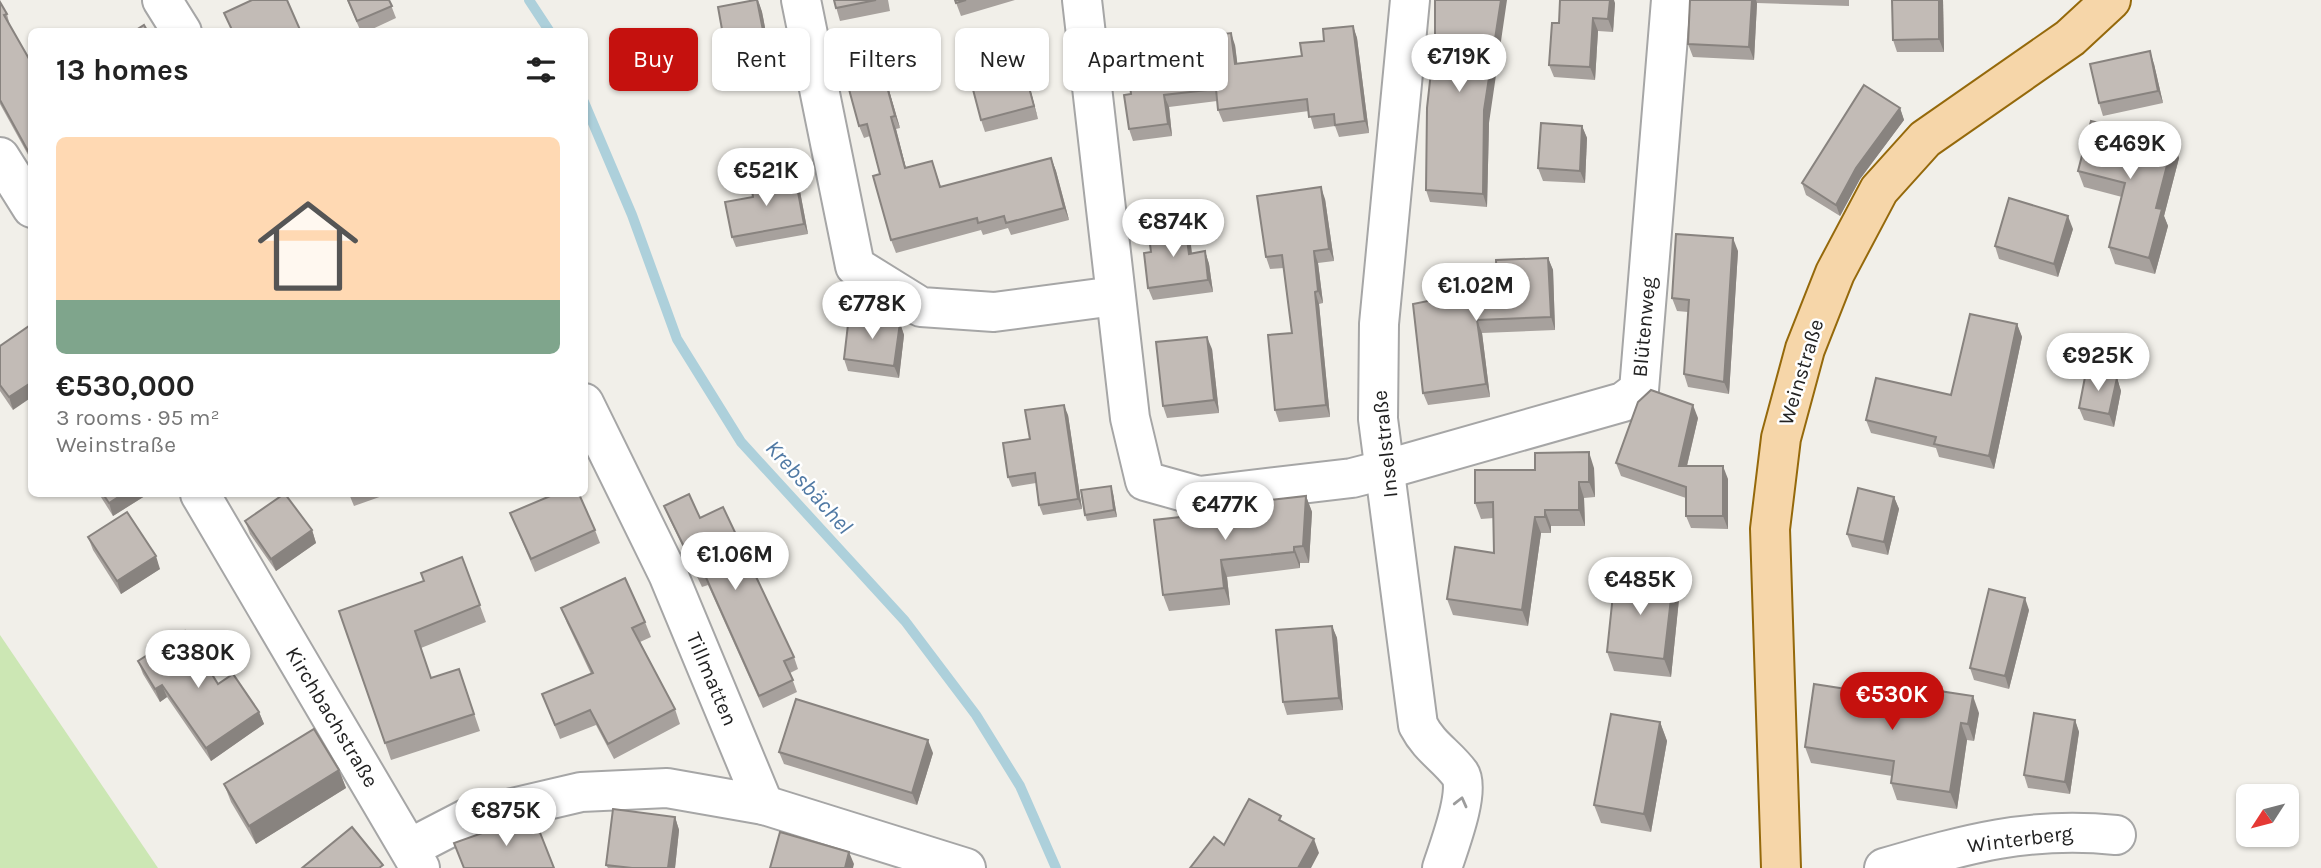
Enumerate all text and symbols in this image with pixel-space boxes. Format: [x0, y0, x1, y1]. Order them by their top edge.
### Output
chip: Buy [609, 28, 698, 91]
chip: Rent [712, 28, 810, 91]
chip: Filters [824, 28, 941, 91]
chip: New [955, 28, 1049, 91]
chip: Apartment [1063, 28, 1228, 91]
pin: €719K [1410, 34, 1508, 94]
text: €719K [1427, 43, 1491, 70]
icon: filters [522, 51, 560, 89]
text: 13 homes [56, 52, 189, 88]
pin: €469K [2081, 122, 2179, 181]
text: €469K [2094, 130, 2166, 157]
pin: €521K [717, 148, 815, 208]
text: €521K [733, 157, 799, 184]
icon: home [245, 183, 371, 309]
pin: €874K [1124, 200, 1222, 259]
text: €874K [1138, 208, 1208, 235]
pin: €1.02M [1419, 264, 1533, 323]
text: €1.02M [1438, 272, 1514, 299]
street label: Blütenweg [1628, 276, 1660, 378]
pin: €778K [823, 282, 921, 341]
text: €778K [838, 290, 906, 317]
street label: Weinstraße [1774, 316, 1828, 428]
pin: €925K [2049, 334, 2147, 393]
text: €925K [2063, 342, 2133, 369]
text: €530,000 [56, 368, 195, 404]
street label: Inselstraße [1367, 389, 1403, 499]
text: 3 rooms · 95 m² [56, 404, 220, 431]
text: Weinstraße [56, 431, 176, 458]
water label: Krebsbächel [760, 434, 858, 540]
pin: €477K [1176, 482, 1274, 542]
text: €477K [1192, 491, 1258, 518]
pin: €1.06M [678, 532, 792, 592]
text: €1.06M [697, 541, 773, 568]
pin: €485K [1591, 558, 1689, 617]
text: €485K [1604, 566, 1676, 593]
street label: Tillmatten [682, 629, 742, 729]
pin: €380K [149, 630, 247, 690]
text: €380K [161, 639, 235, 666]
street label: Kirchbachstraße [281, 643, 383, 791]
pin: €530K [1843, 672, 1941, 732]
text: €530K [1856, 681, 1928, 708]
north arrow [2236, 784, 2300, 847]
map controls [2236, 784, 2299, 847]
pin: €875K [457, 788, 555, 848]
one-way arrow [1453, 796, 1467, 808]
text: €875K [471, 797, 541, 824]
street label: Winterberg [1966, 821, 2074, 857]

